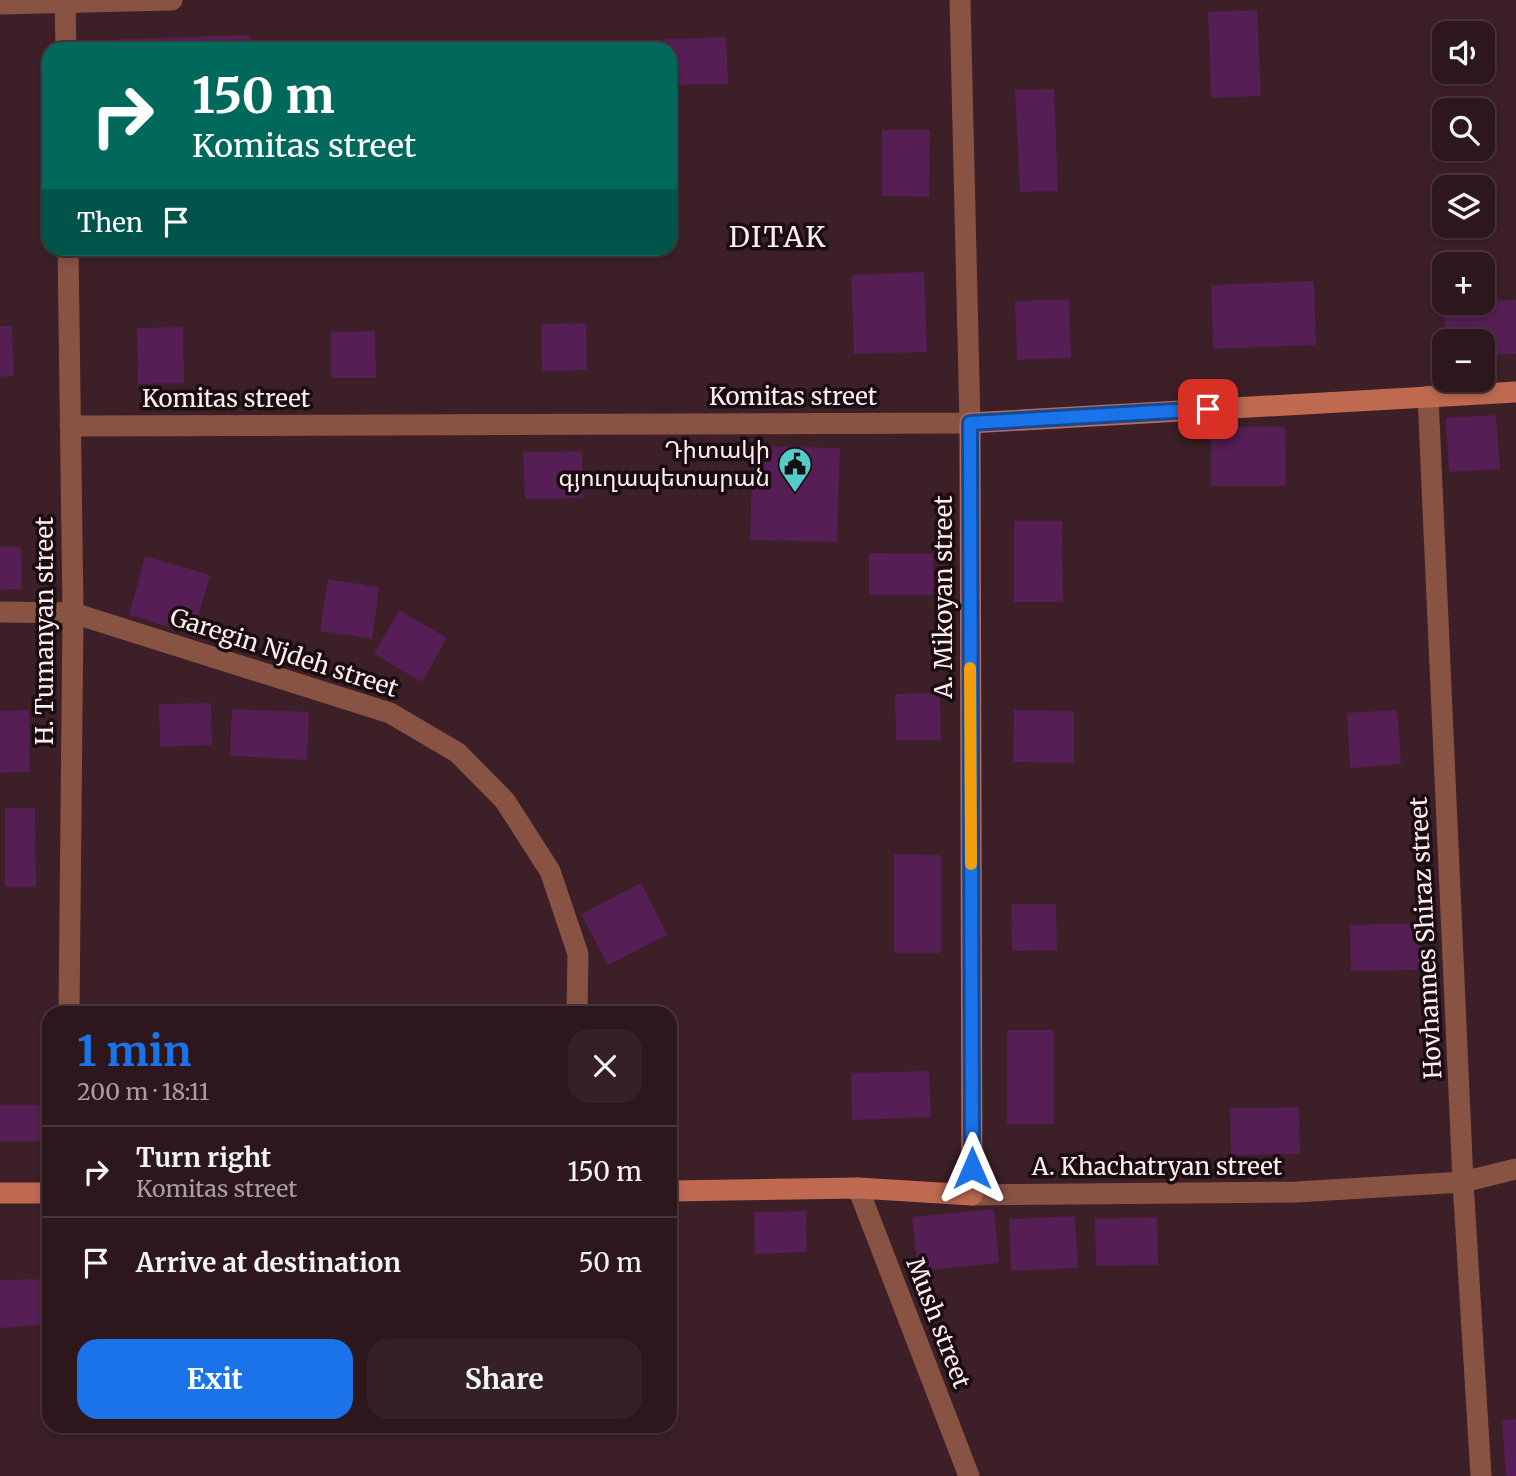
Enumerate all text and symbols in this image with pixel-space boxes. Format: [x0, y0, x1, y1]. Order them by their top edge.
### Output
map controls [1432, 21, 1495, 392]
button: sound [1432, 21, 1495, 84]
text: 150 m [192, 65, 335, 126]
icon: right [77, 70, 168, 161]
button: search [1432, 98, 1495, 161]
text: Komitas street [192, 126, 416, 166]
button: layers [1432, 175, 1495, 238]
icon: arrive [157, 203, 195, 241]
text: Then [77, 206, 143, 239]
district label: DITAK [729, 219, 827, 255]
button: + [1432, 252, 1495, 315]
button: − [1432, 329, 1495, 392]
pin [1178, 379, 1238, 439]
street label: Komitas street [709, 381, 878, 412]
street label: Komitas street [142, 383, 311, 414]
icon: arrive [1189, 390, 1227, 428]
place label: Դիտակի գյուղապետարան [559, 434, 770, 493]
public building icon: Դիտակի գյուղապետարան [776, 445, 814, 494]
street label: A. Mikoyan street [928, 495, 959, 700]
street label: H. Tumanyan street [29, 516, 60, 745]
street label: Garegin Njdeh street [166, 601, 403, 704]
street label: Hovhannes Shiraz street [1403, 795, 1448, 1080]
text: 1 min [77, 1025, 191, 1077]
button: close [568, 1029, 642, 1103]
text: 200 m · 18:11 [77, 1077, 209, 1106]
position arrow [935, 1131, 1009, 1205]
text: Turn right [136, 1141, 271, 1174]
street label: A. Khachatryan street [1031, 1151, 1283, 1182]
icon: right [77, 1153, 115, 1191]
text: 150 m [568, 1155, 642, 1188]
text: Komitas street [136, 1174, 297, 1203]
icon: arrive [77, 1244, 115, 1282]
text: Arrive at destination [136, 1246, 401, 1279]
text: 50 m [578, 1246, 642, 1279]
street label: Mush street [899, 1253, 978, 1393]
button: Exit [77, 1339, 353, 1419]
button: Share [367, 1339, 642, 1419]

